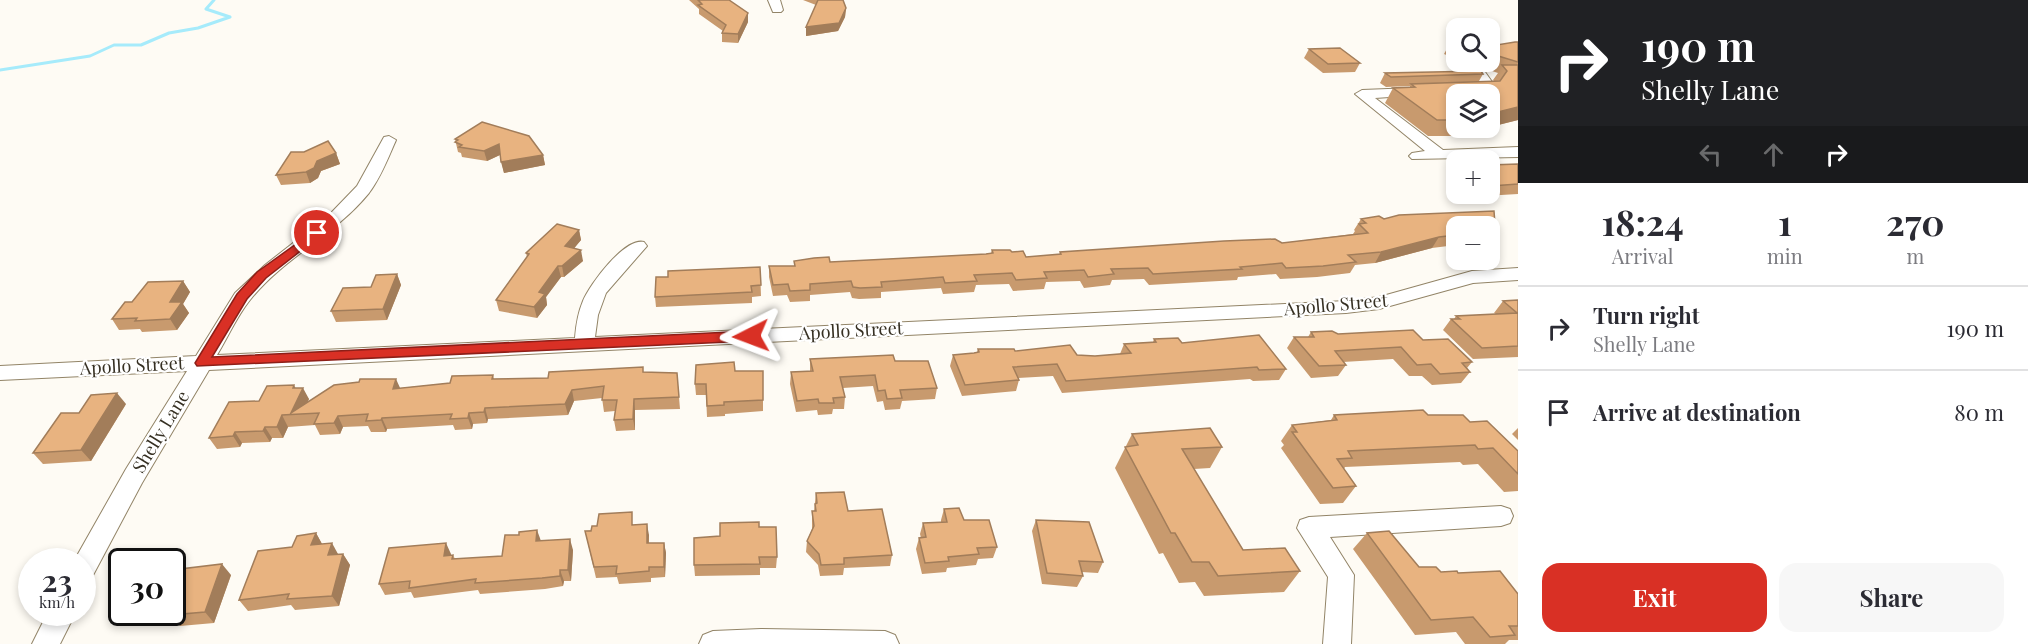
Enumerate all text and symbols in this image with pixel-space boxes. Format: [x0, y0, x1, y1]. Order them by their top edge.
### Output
text: 190 m [1641, 17, 1755, 73]
map controls [1446, 18, 1500, 270]
button: search [1446, 18, 1500, 72]
icon: right [1542, 24, 1620, 102]
text: Shelly Lane [1641, 71, 1779, 107]
button: layers [1446, 84, 1500, 138]
icon: left [1694, 138, 1727, 171]
icon: ahead [1757, 138, 1790, 171]
icon: right [1820, 138, 1853, 171]
button: + [1446, 150, 1500, 204]
text: 18:24 [1601, 197, 1684, 245]
text: 1 [1778, 197, 1792, 245]
text: 270 [1886, 197, 1945, 245]
pin [291, 207, 342, 258]
icon: arrive [300, 216, 333, 249]
button: − [1446, 216, 1500, 270]
text: Arrival [1612, 242, 1673, 269]
text: min [1767, 242, 1803, 269]
text: m [1906, 242, 1924, 269]
street label: Apollo Street [1282, 287, 1390, 321]
text: Turn right [1593, 300, 1699, 330]
position arrow [719, 304, 783, 368]
icon: right [1542, 312, 1575, 345]
text: 190 m [1946, 313, 2004, 343]
street label: Apollo Street [797, 315, 904, 345]
text: Shelly Lane [1593, 330, 1695, 357]
street label: Apollo Street [78, 350, 185, 380]
street label: Shelly Lane [126, 386, 194, 477]
icon: arrive [1542, 396, 1575, 429]
text: Arrive at destination [1593, 397, 1801, 427]
text: 80 m [1954, 397, 2004, 427]
speed limit sign: 30 [108, 548, 186, 626]
text: 23 [42, 560, 72, 600]
button: Exit [1542, 563, 1767, 632]
button: Share [1779, 563, 2004, 632]
text: km/h [39, 592, 75, 612]

